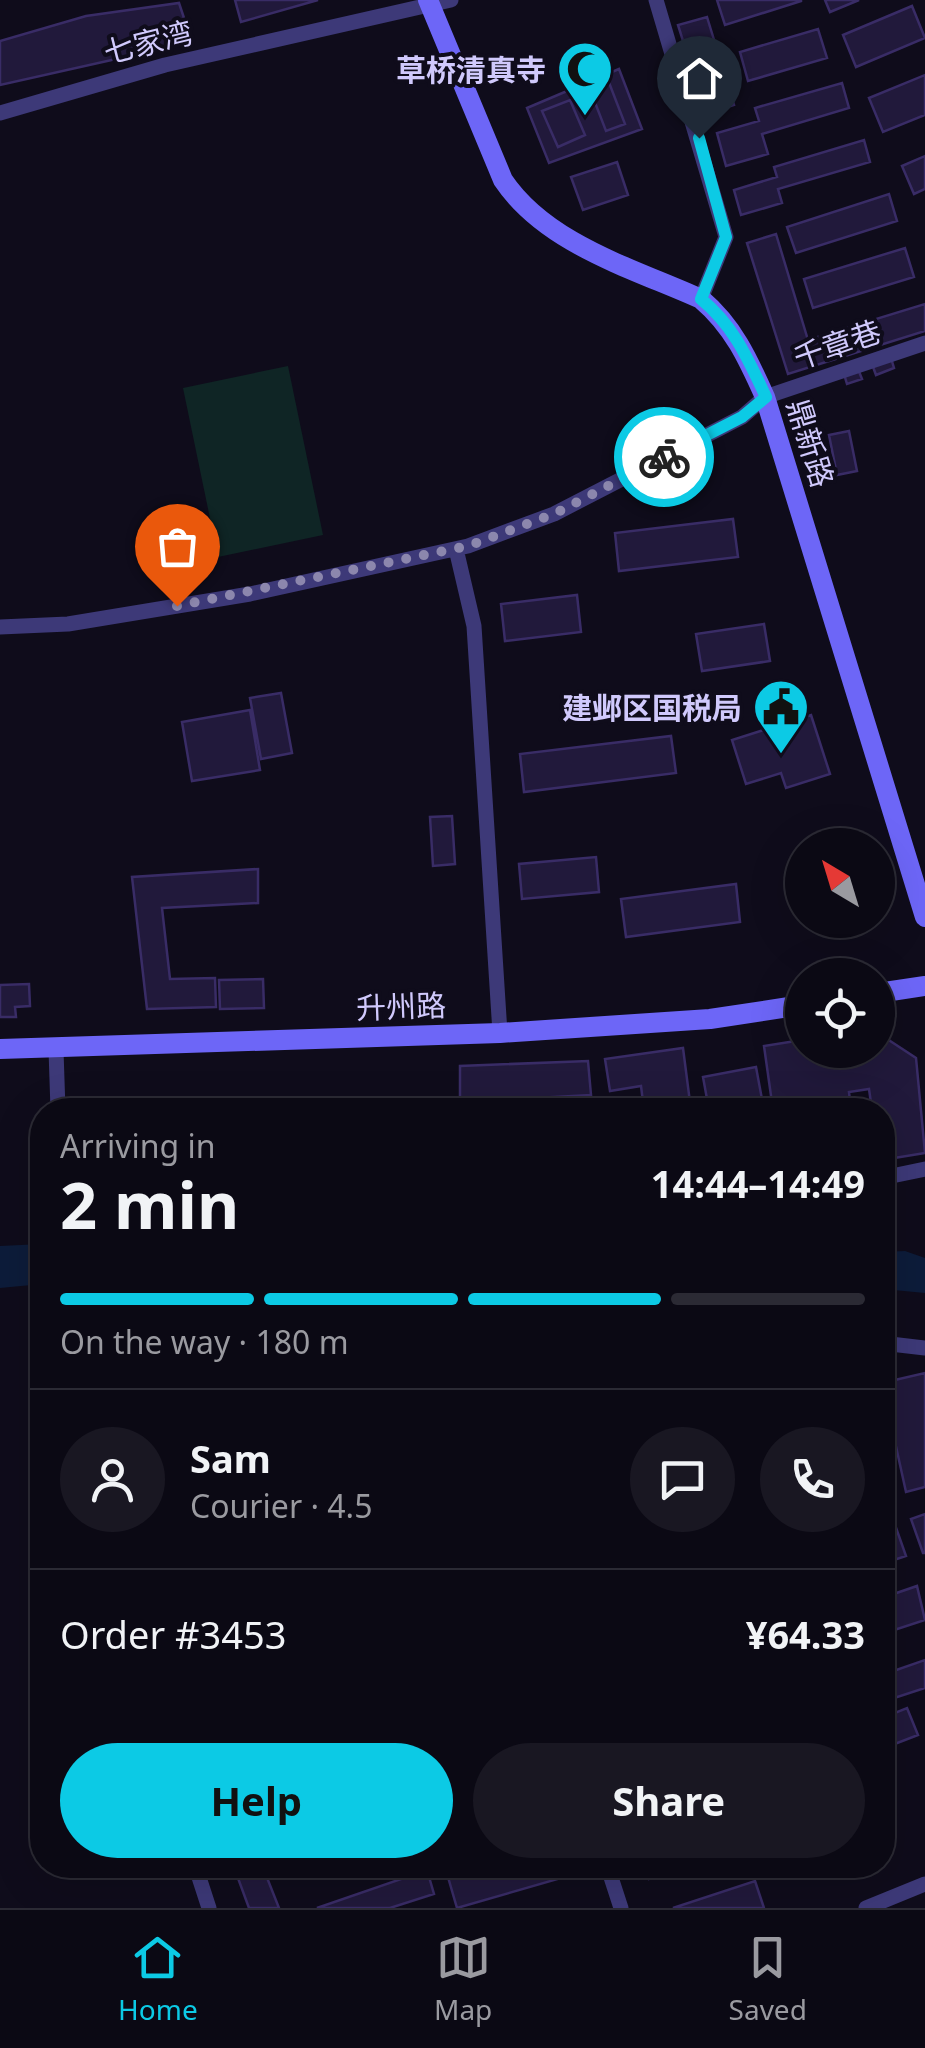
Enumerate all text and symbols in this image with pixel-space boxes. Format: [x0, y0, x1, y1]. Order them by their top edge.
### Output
street label: 七家湾 [99, 11, 197, 73]
pin [657, 36, 742, 139]
mosque icon: 草桥清真寺 [555, 39, 615, 118]
place label: 草桥清真寺 [396, 49, 546, 90]
icon: home [672, 51, 727, 106]
street label: 千章巷 [788, 310, 886, 378]
street label: 鼎新路 [778, 394, 844, 492]
courier [614, 407, 714, 507]
icon: bike [637, 430, 692, 485]
pin [135, 504, 220, 607]
icon: bag [150, 519, 205, 574]
public building icon: 建邺区国税局 [751, 677, 811, 756]
place label: 建邺区国税局 [562, 687, 742, 728]
north arrow [785, 828, 895, 938]
map controls [785, 828, 895, 1068]
button: locate [785, 958, 895, 1068]
street label: 升州路 [355, 984, 447, 1028]
text: Arriving in [60, 1124, 215, 1167]
text: 14:44–14:49 [651, 1157, 865, 1209]
text: 2 min [60, 1160, 239, 1248]
text: On the way · 180 m [60, 1320, 349, 1363]
button: person [60, 1427, 165, 1532]
button: chat [630, 1427, 735, 1532]
button: phone [760, 1427, 865, 1532]
text: Sam [190, 1432, 271, 1484]
text: Courier · 4.5 [190, 1484, 373, 1527]
text: Order #3453 [60, 1608, 286, 1660]
text: ¥64.33 [746, 1608, 865, 1660]
button: Help [60, 1743, 453, 1858]
button: Share [473, 1743, 865, 1858]
tab: Home [118, 1930, 198, 2028]
tab: Map [434, 1930, 492, 2028]
tab: Saved [729, 1930, 807, 2028]

